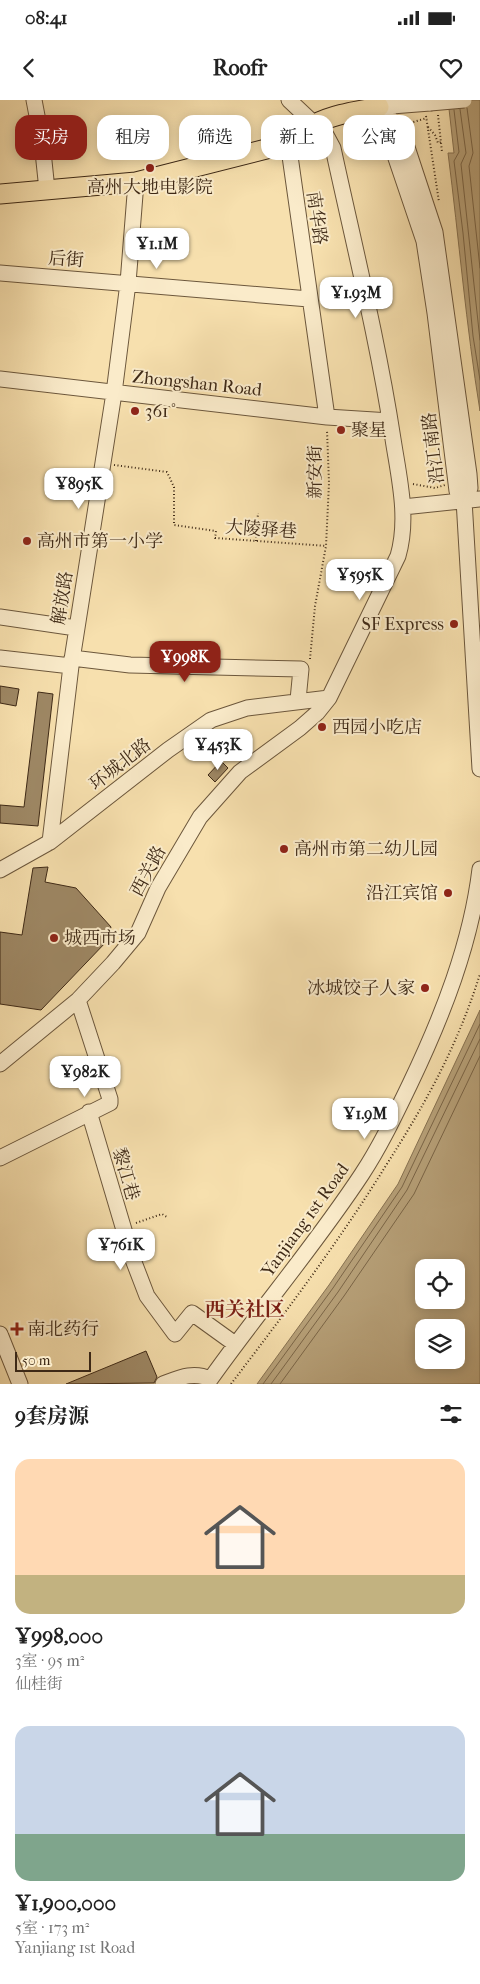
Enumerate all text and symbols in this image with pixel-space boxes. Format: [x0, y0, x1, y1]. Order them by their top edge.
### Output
text: 08:41 [25, 7, 68, 29]
icon: back [15, 54, 43, 82]
icon: heart [437, 54, 465, 82]
text: Roofr [213, 55, 267, 81]
chip: 买房 [15, 115, 87, 160]
chip: 租房 [97, 115, 169, 160]
chip: 筛选 [179, 115, 251, 160]
chip: 新上 [261, 115, 333, 160]
chip: 公寓 [343, 115, 415, 160]
marker: 高州大地电影院 [144, 162, 156, 174]
place label: 高州大地电影院 [87, 177, 213, 198]
street label: 南华路 [302, 190, 331, 246]
pin: ¥1.1M [122, 228, 192, 270]
text: ¥1.1M [136, 234, 178, 253]
street label: 后街 [47, 248, 85, 271]
pin: ¥1.93M [315, 276, 397, 319]
text: ¥1.93M [331, 283, 381, 302]
street label: Zhongshan Road [131, 366, 263, 401]
place label: 361˚ [145, 401, 178, 422]
marker: 361˚ [129, 405, 141, 417]
street label: 沿江南路 [419, 411, 448, 485]
place label: 聚星 [351, 420, 387, 441]
marker: 聚星 [335, 424, 347, 436]
street label: 新安街 [305, 445, 326, 499]
pin: ¥895K [44, 468, 114, 510]
text: ¥895K [55, 474, 103, 493]
street label: 大陵驿巷 [224, 517, 298, 542]
place label: 高州市第一小学 [37, 531, 163, 552]
marker: 高州市第一小学 [21, 535, 33, 547]
pin: ¥595K [325, 558, 395, 601]
text: ¥595K [337, 565, 383, 584]
street label: 解放路 [48, 570, 77, 626]
place label: SF Express [361, 614, 444, 635]
marker: SF Express [448, 618, 460, 630]
pin: ¥998K [150, 640, 220, 683]
text: ¥998K [161, 647, 209, 666]
place label: 西园小吃店 [332, 717, 422, 738]
marker: 西园小吃店 [316, 721, 328, 733]
pin: ¥453K [183, 728, 253, 771]
street label: 环城北路 [85, 734, 155, 795]
text: ¥453K [195, 735, 241, 754]
place label: 高州市第二幼儿园 [294, 839, 438, 860]
street label: 西关路 [126, 842, 170, 900]
marker: 高州市第二幼儿园 [278, 843, 290, 855]
place label: 沿江宾馆 [366, 883, 438, 904]
marker: 沿江宾馆 [442, 887, 454, 899]
place label: 城西市场 [64, 928, 136, 949]
marker: 城西市场 [48, 932, 60, 944]
place label: 冰城饺子人家 [307, 978, 415, 999]
marker: 冰城饺子人家 [419, 982, 431, 994]
pin: ¥982K [50, 1056, 120, 1098]
text: ¥982K [61, 1062, 109, 1081]
pin: ¥1.9M [330, 1098, 400, 1140]
text: ¥1.9M [343, 1104, 387, 1123]
street label: 黎江巷 [108, 1145, 143, 1203]
street label: Yanjiang 1st Road [257, 1159, 354, 1282]
pin: ¥761K [86, 1228, 156, 1271]
text: ¥761K [98, 1235, 144, 1254]
map controls [415, 1259, 465, 1369]
button: locate [415, 1259, 465, 1309]
district label: 西关社区 [205, 1298, 285, 1321]
place label: 南北药行 [27, 1319, 99, 1340]
button: layers [415, 1319, 465, 1369]
marker: 南北药行 [11, 1323, 23, 1335]
scale bar [15, 1349, 91, 1372]
text: 50 m [22, 1352, 50, 1369]
icon: filters [437, 1400, 465, 1428]
text: 9套房源 [15, 1404, 89, 1428]
icon: home [195, 1492, 285, 1582]
text: ¥998,000 [15, 1624, 103, 1648]
text: 3室 · 95 m² [15, 1651, 84, 1670]
text: 仙桂街 [15, 1674, 63, 1693]
icon: home [195, 1759, 285, 1849]
text: ¥1,900,000 [15, 1891, 116, 1915]
text: 5室 · 173 m² [15, 1918, 89, 1937]
text: Yanjiang 1st Road [15, 1938, 135, 1957]

